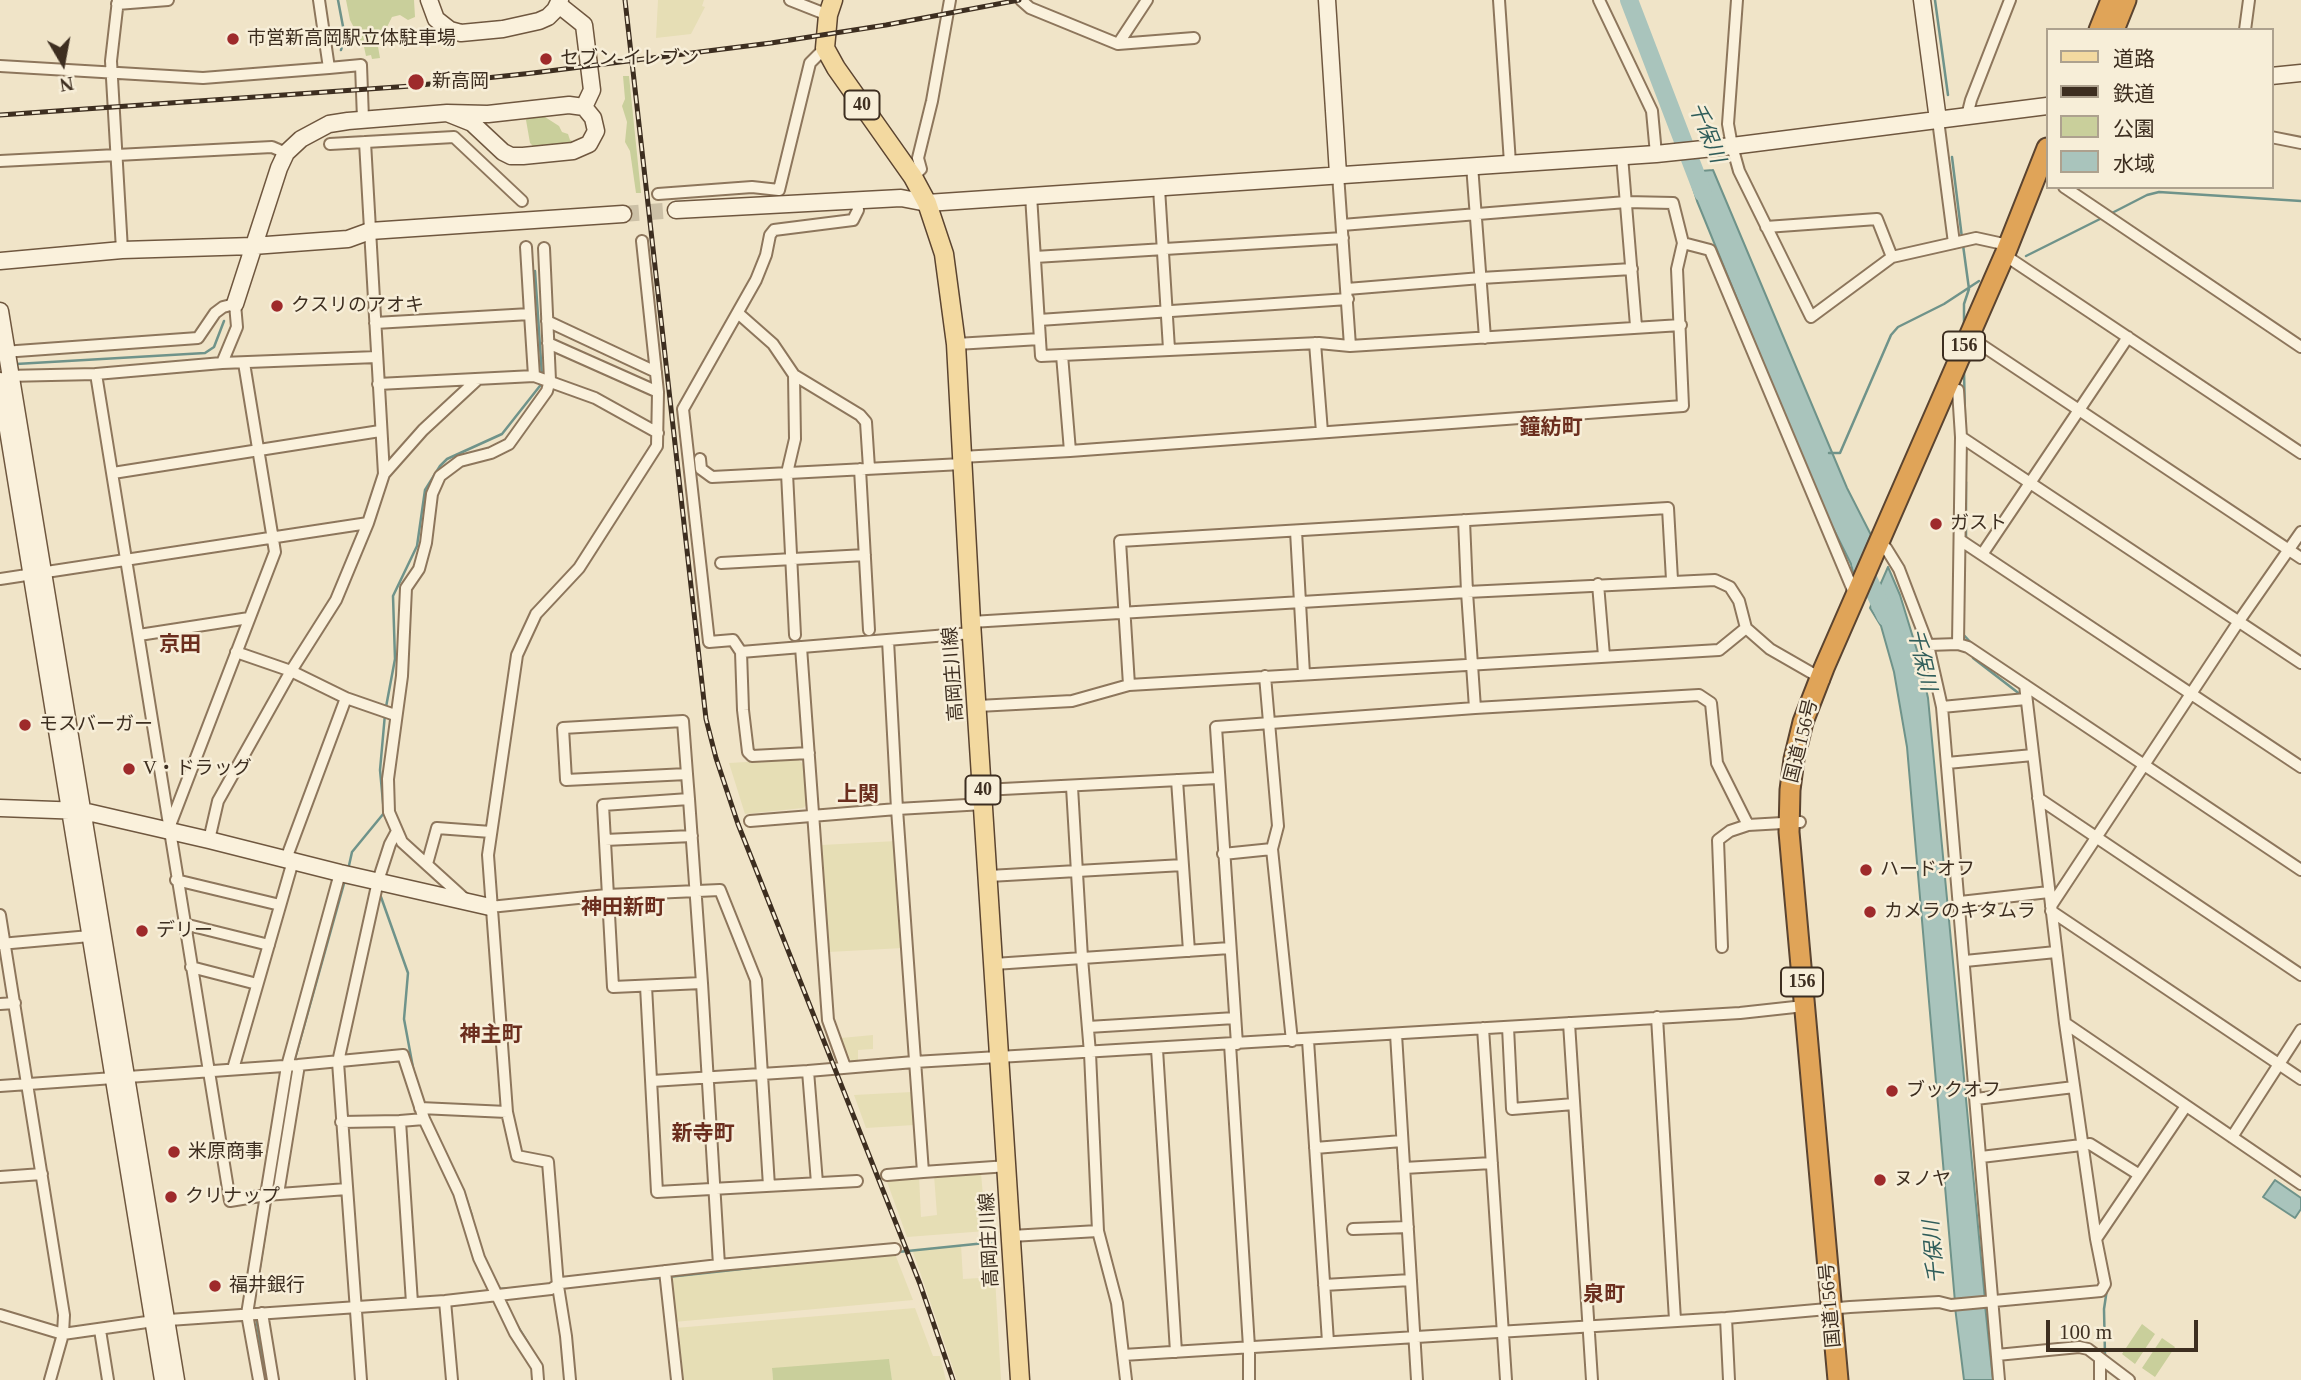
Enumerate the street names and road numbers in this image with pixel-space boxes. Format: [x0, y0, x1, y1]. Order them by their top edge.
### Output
road number: 40 [844, 90, 880, 120]
road number: 156 [1943, 332, 1985, 360]
street label: 高岡庄川線 [939, 626, 969, 722]
street label: 国道156号 [1781, 697, 1823, 785]
road number: 40 [965, 776, 1000, 804]
road number: 156 [1781, 967, 1823, 996]
street label: 高岡庄川線 [976, 1192, 1004, 1288]
street label: 国道156号 [1816, 1261, 1846, 1349]

